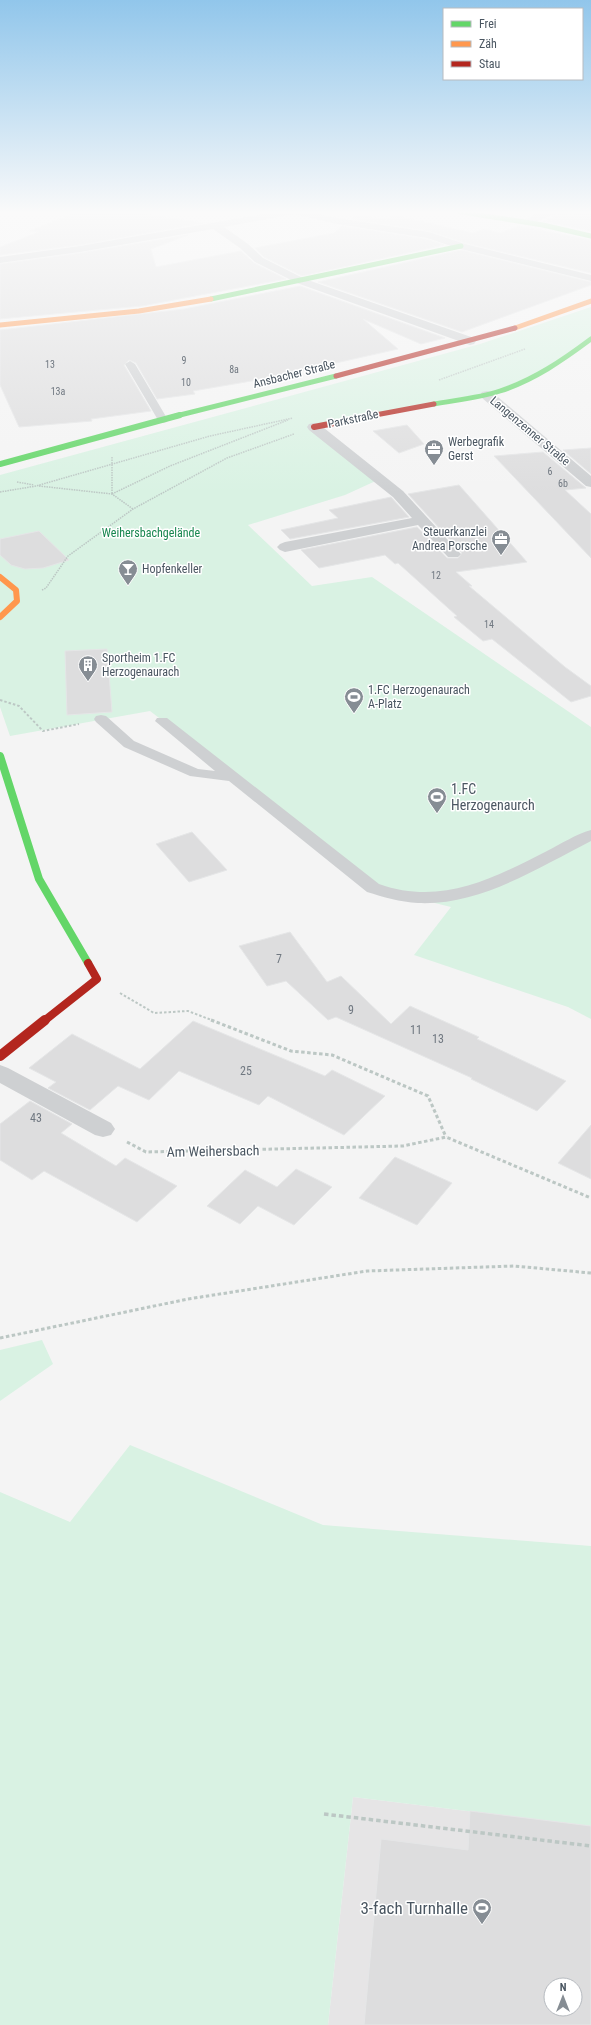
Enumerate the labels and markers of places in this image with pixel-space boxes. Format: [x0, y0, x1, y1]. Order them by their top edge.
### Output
place label: Werbegrafik Gerst [448, 435, 505, 463]
office icon: Werbegrafik Gerst [423, 438, 445, 466]
place label: Steuerkanzlei Andrea Porsche [412, 525, 487, 553]
office icon: Steuerkanzlei Andrea Porsche [490, 528, 512, 556]
bar icon: Hopfenkeller [117, 558, 139, 586]
place label: Hopfenkeller [142, 562, 203, 576]
place label: Sportheim 1.FC Herzogenaurach [102, 651, 180, 679]
building icon: Sportheim 1.FC Herzogenaurach [77, 654, 99, 682]
place label: 1.FC Herzogenaurach A-Platz [368, 683, 470, 711]
sports icon: 1.FC Herzogenaurach A-Platz [343, 686, 365, 714]
place label: 1.FC Herzogenaurch [451, 781, 535, 813]
sports icon: 1.FC Herzogenaurch [426, 786, 448, 814]
sports icon: 3-fach Turnhalle [471, 1897, 493, 1925]
place label: 3-fach Turnhalle [360, 1898, 468, 1918]

